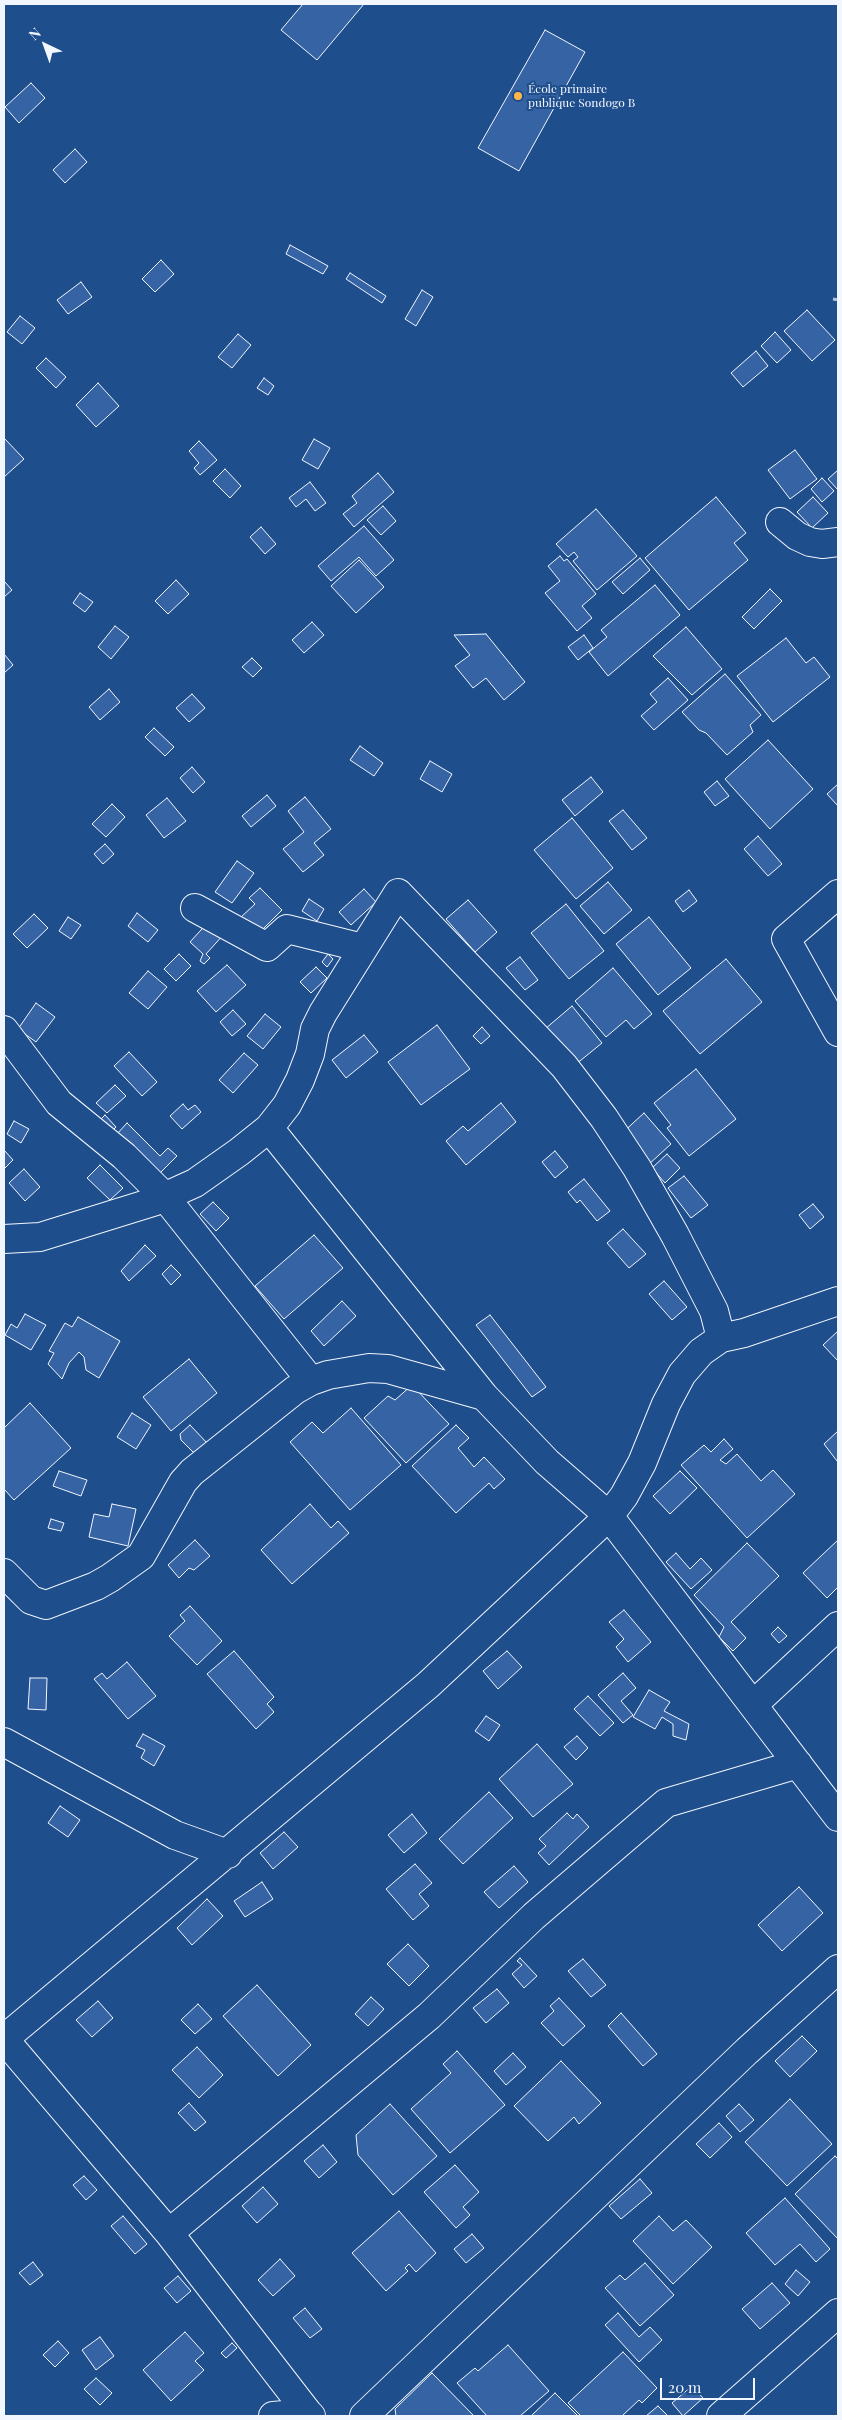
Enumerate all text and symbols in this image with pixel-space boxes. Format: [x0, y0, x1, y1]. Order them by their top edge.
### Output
north arrow [20, 20, 70, 70]
text: N [25, 23, 45, 44]
place label: École primaire publique Sondogo B [528, 82, 635, 110]
marker: École primaire publique Sondogo B [512, 90, 524, 102]
scale bar [662, 2368, 757, 2400]
text: 20 m [668, 2377, 701, 2397]

